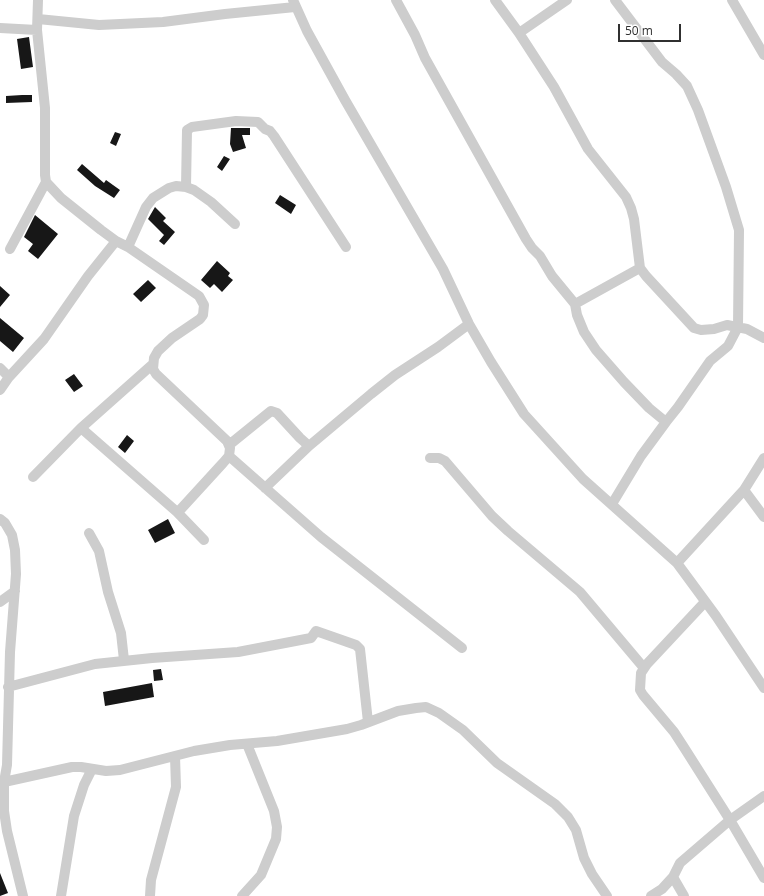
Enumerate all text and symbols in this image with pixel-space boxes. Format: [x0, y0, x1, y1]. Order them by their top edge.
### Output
scale bar [620, 16, 683, 42]
text: 50 m [625, 22, 653, 39]

